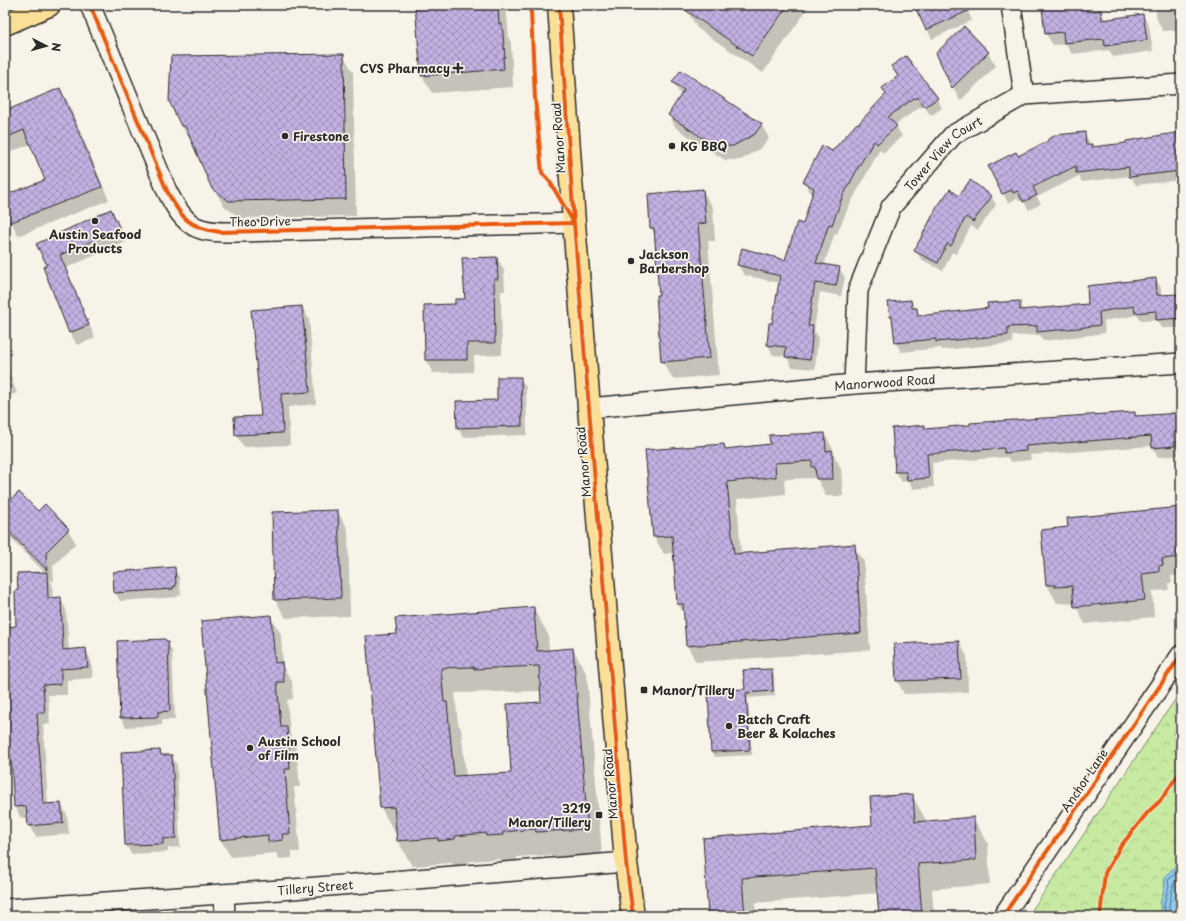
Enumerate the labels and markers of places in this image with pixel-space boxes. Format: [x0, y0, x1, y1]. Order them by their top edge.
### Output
place label: CVS Pharmacy [360, 59, 450, 77]
marker: CVS Pharmacy [453, 63, 463, 73]
place label: Firestone [293, 127, 349, 145]
marker: Firestone [280, 131, 290, 141]
place label: KG BBQ [680, 137, 727, 155]
marker: KG BBQ [667, 141, 677, 151]
marker: Austin Seafood Products [90, 216, 100, 226]
place label: Austin Seafood Products [48, 225, 142, 257]
place label: Jackson Barbershop [639, 245, 709, 277]
marker: Jackson Barbershop [626, 256, 636, 266]
place label: Manor/Tillery [652, 681, 735, 699]
marker: Manor/Tillery [639, 685, 649, 695]
place label: Batch Craft Beer & Kolaches [737, 710, 836, 742]
marker: Batch Craft Beer & Kolaches [724, 721, 734, 731]
place label: Austin School of Film [257, 732, 341, 764]
marker: Austin School of Film [245, 743, 255, 753]
place label: 3219 Manor/Tillery [508, 799, 591, 831]
marker: 3219 Manor/Tillery [594, 810, 604, 820]

